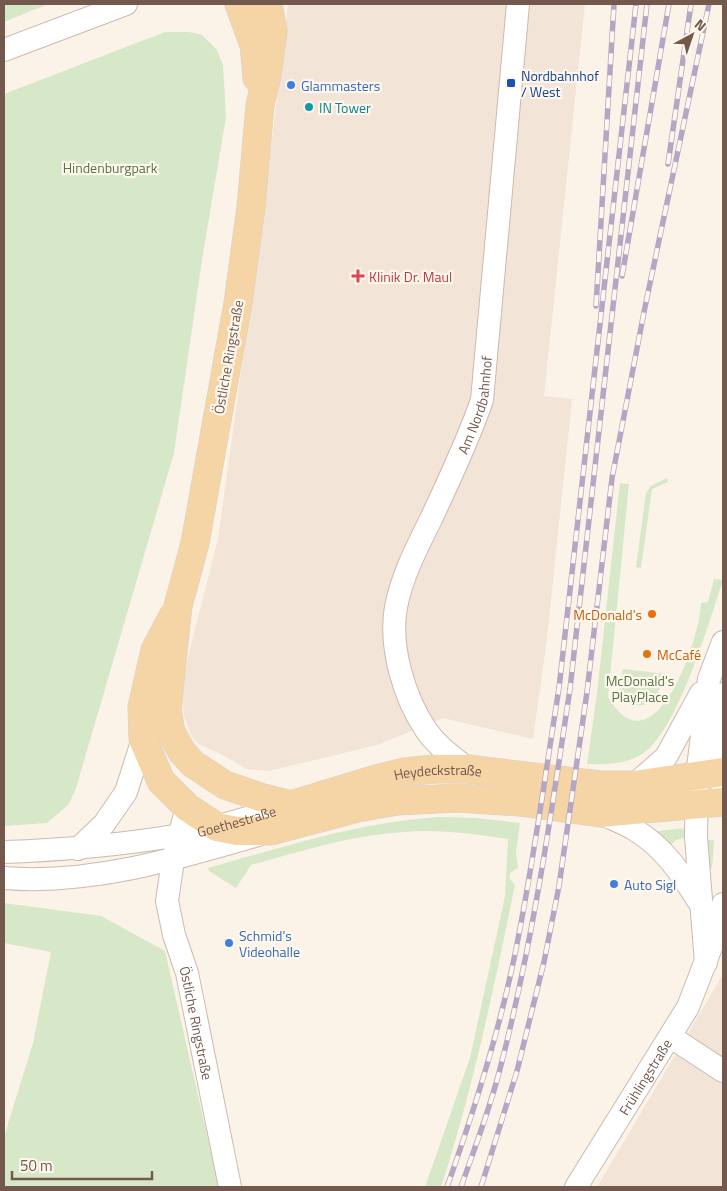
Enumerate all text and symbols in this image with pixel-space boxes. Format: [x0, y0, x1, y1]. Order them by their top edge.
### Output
north arrow [667, 10, 717, 60]
text: N [690, 13, 711, 36]
place label: Nordbahnhof / West [521, 65, 599, 102]
place label: Glammasters [301, 75, 380, 96]
marker: Nordbahnhof / West [505, 77, 517, 89]
marker: Glammasters [285, 79, 297, 91]
place label: IN Tower [319, 97, 371, 118]
marker: IN Tower [303, 101, 315, 113]
park label: Hindenburgpark [63, 157, 158, 178]
place label: Klinik Dr. Maul [369, 266, 452, 287]
marker: Klinik Dr. Maul [351, 269, 365, 283]
street label: Östliche Ringstraße [208, 298, 248, 416]
street label: Am Nordbahnhof [452, 355, 496, 457]
place label: McDonald's [573, 604, 642, 625]
marker: McDonald's [646, 608, 658, 620]
place label: McCafé [657, 644, 701, 665]
marker: McCafé [641, 648, 653, 660]
park label: McDonald's PlayPlace [606, 670, 674, 707]
street label: Heydeckstraße [391, 758, 483, 785]
street label: Goethestraße [195, 800, 278, 842]
place label: Auto Sigl [624, 874, 676, 895]
marker: Auto Sigl [608, 878, 620, 890]
place label: Schmid's Videohalle [239, 925, 300, 962]
marker: Schmid's Videohalle [223, 937, 235, 949]
street label: Östliche Ringstraße [175, 963, 219, 1082]
street label: Frühlingstraße [613, 1034, 676, 1119]
scale bar [12, 1148, 152, 1180]
text: 50 m [20, 1154, 53, 1177]

